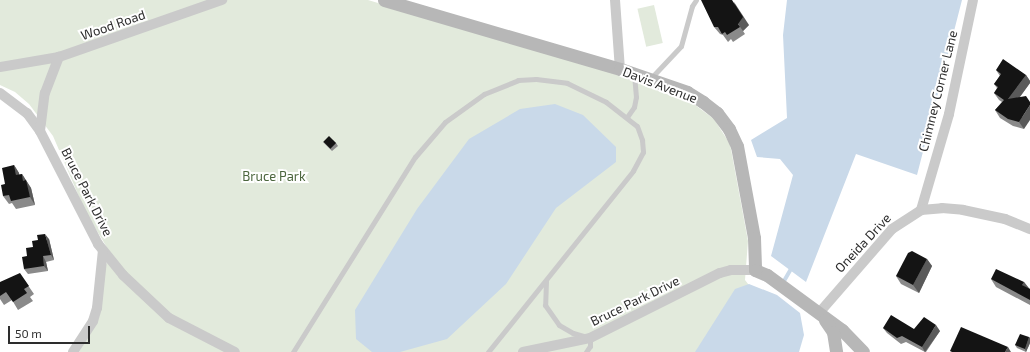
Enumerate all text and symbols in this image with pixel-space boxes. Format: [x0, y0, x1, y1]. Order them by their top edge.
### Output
street label: Wood Road [79, 7, 147, 43]
street label: Chimney Corner Lane [915, 29, 961, 153]
street label: Davis Avenue [620, 64, 700, 106]
street label: Bruce Park Drive [58, 145, 116, 239]
park label: Bruce Park [242, 168, 306, 184]
street label: Oneida Drive [832, 210, 894, 276]
street label: Bruce Park Drive [588, 273, 682, 329]
scale bar [10, 318, 92, 344]
text: 50 m [15, 326, 42, 340]

